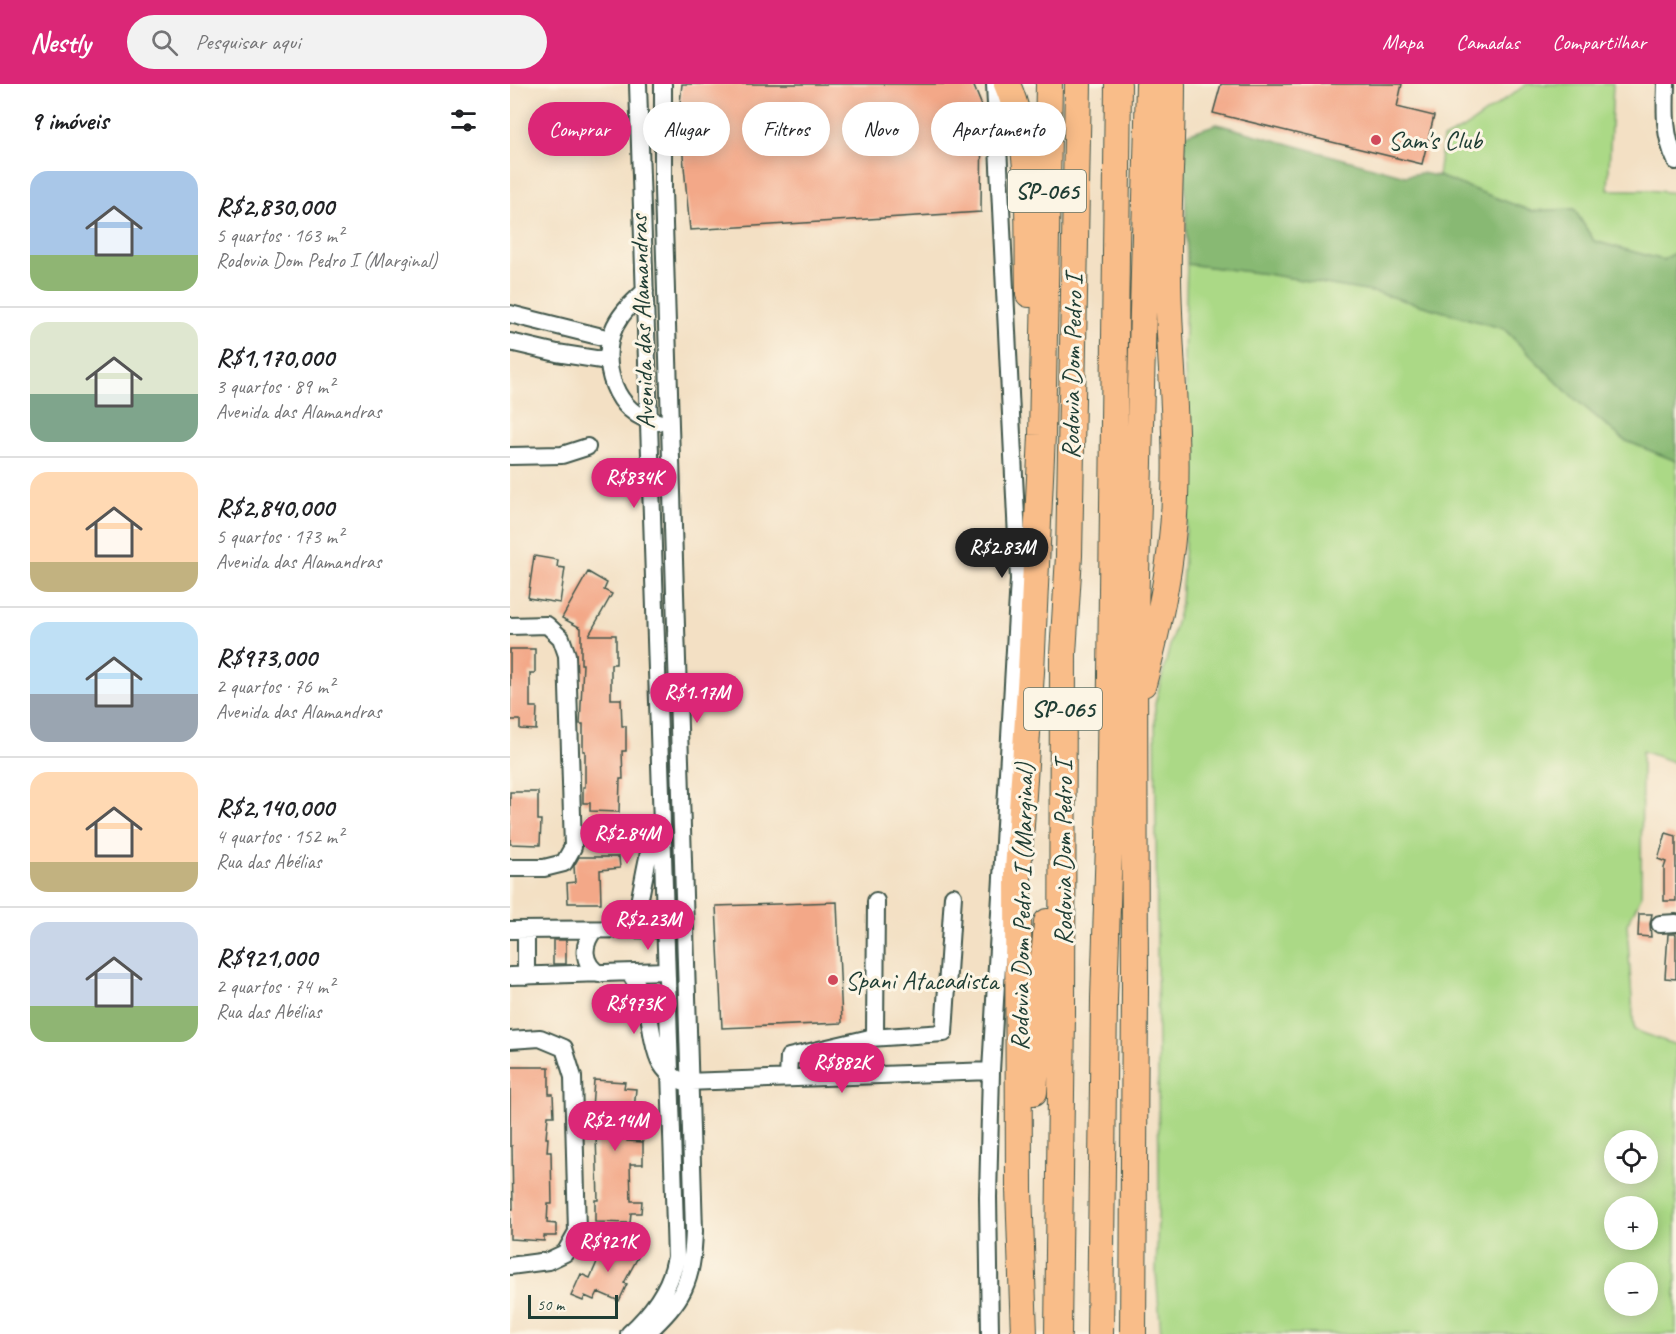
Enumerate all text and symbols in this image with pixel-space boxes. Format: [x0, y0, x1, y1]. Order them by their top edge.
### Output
search box [127, 15, 547, 69]
text: Nestly [30, 25, 91, 60]
icon: search [148, 26, 181, 59]
text: Pesquisar aqui [196, 28, 300, 56]
text: Mapa [1382, 29, 1423, 55]
text: Camadas [1456, 29, 1519, 55]
text: Compartilhar [1552, 29, 1646, 55]
chip: Comprar [528, 102, 631, 156]
chip: Alugar [643, 102, 730, 156]
chip: Filtros [742, 102, 830, 156]
chip: Novo [842, 102, 919, 156]
chip: Apartamento [931, 102, 1066, 156]
text: 9 imóveis [30, 104, 108, 137]
icon: filters [447, 104, 480, 137]
place label: Sam's Club [1388, 124, 1484, 157]
marker: Sam's Club [1369, 133, 1383, 147]
road number: SP-065 [1008, 170, 1086, 212]
text: R$2,830,000 [216, 190, 334, 223]
icon: home [78, 195, 150, 267]
street label: Avenida das Alamandras [622, 212, 662, 430]
text: 5 quartos · 163 m² [216, 223, 343, 248]
text: Rodovia Dom Pedro I (Marginal) [216, 248, 437, 273]
street label: Rodovia Dom Pedro I [1054, 269, 1090, 459]
text: R$1,170,000 [216, 341, 334, 374]
icon: home [78, 346, 150, 418]
text: 3 quartos · 89 m² [216, 374, 334, 399]
text: Avenida das Alamandras [216, 399, 381, 424]
pin: R$834K [585, 458, 683, 509]
text: R$834K [605, 465, 663, 490]
text: R$2,840,000 [216, 491, 334, 524]
icon: home [78, 496, 150, 568]
text: 5 quartos · 173 m² [216, 524, 343, 549]
pin: R$2.83M [947, 528, 1057, 579]
text: R$2.83M [969, 535, 1035, 560]
text: Avenida das Alamandras [216, 549, 381, 574]
text: R$973,000 [216, 641, 317, 674]
icon: home [78, 646, 150, 718]
pin: R$1.17M [642, 673, 752, 724]
text: 2 quartos · 76 m² [216, 674, 334, 699]
text: R$1.17M [664, 680, 730, 705]
road number: SP-065 [1024, 688, 1102, 730]
text: Avenida das Alamandras [216, 699, 381, 724]
street label: Rodovia Dom Pedro I [1047, 755, 1080, 945]
street label: Rodovia Dom Pedro I (Marginal) [1003, 761, 1041, 1051]
text: R$2,140,000 [216, 791, 334, 824]
icon: home [78, 796, 150, 868]
pin: R$2.84M [572, 814, 682, 865]
text: R$2.84M [594, 821, 660, 846]
text: 4 quartos · 152 m² [216, 824, 343, 849]
text: Rua das Abélias [216, 849, 321, 874]
pin: R$2.23M [593, 900, 703, 951]
text: R$2.23M [615, 907, 681, 932]
text: R$921,000 [216, 941, 317, 974]
icon: home [78, 946, 150, 1018]
place label: Spani Atacadista [845, 964, 1000, 997]
marker: Spani Atacadista [826, 973, 840, 987]
text: 2 quartos · 74 m² [216, 974, 334, 999]
pin: R$973K [585, 984, 683, 1035]
text: R$973K [606, 991, 662, 1016]
text: Rua das Abélias [216, 999, 321, 1024]
pin: R$882K [793, 1043, 891, 1094]
text: R$882K [813, 1050, 871, 1075]
pin: R$2.14M [560, 1101, 670, 1152]
text: R$2.14M [582, 1108, 648, 1133]
map controls [1604, 1130, 1658, 1316]
button: locate [1604, 1130, 1658, 1184]
button: + [1604, 1196, 1658, 1250]
pin: R$921K [559, 1222, 657, 1273]
text: R$921K [580, 1229, 636, 1254]
button: − [1604, 1262, 1658, 1316]
scale bar [528, 1292, 618, 1320]
text: 50 m [537, 1295, 564, 1315]

